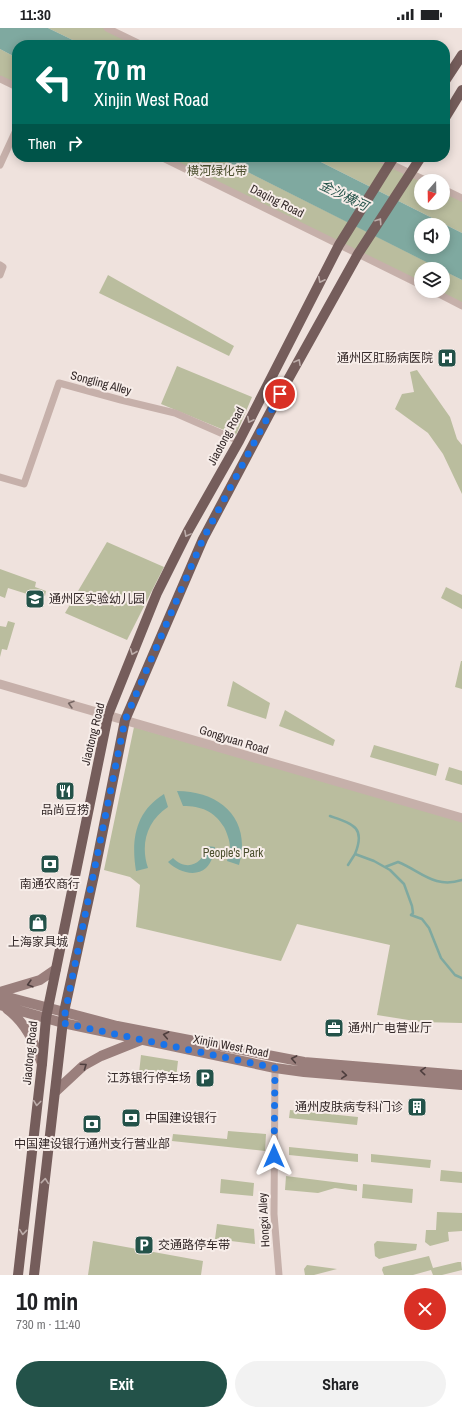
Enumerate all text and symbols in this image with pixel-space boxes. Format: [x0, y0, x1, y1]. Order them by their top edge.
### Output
text: 11:30 [20, 4, 51, 25]
text: 70 m [94, 51, 146, 89]
icon: left [28, 56, 80, 108]
text: Xinjin West Road [94, 87, 209, 112]
icon: right [64, 132, 86, 154]
text: Then [28, 133, 56, 154]
park label: 横河绿化带 [187, 163, 247, 179]
north arrow [414, 174, 450, 210]
map controls [414, 174, 450, 298]
water label: 金沙横河 [317, 176, 374, 216]
street label: Daqing Road [248, 181, 306, 221]
one-way arrow [374, 218, 382, 225]
button: sound [414, 218, 450, 254]
button: layers [414, 262, 450, 298]
one-way arrow [319, 275, 326, 283]
hospital icon: 通州区肛肠病医院 [436, 347, 458, 369]
place label: 通州区肛肠病医院 [337, 350, 433, 366]
one-way arrow [294, 358, 301, 366]
street label: Songling Alley [69, 367, 133, 399]
pin [263, 377, 297, 411]
icon: arrive [269, 383, 291, 405]
street label: Jiaotong Road [204, 404, 248, 468]
one-way arrow [247, 416, 254, 424]
one-way arrow [184, 530, 191, 537]
school or university icon: 通州区实验幼儿园 [24, 588, 46, 610]
place label: 通州区实验幼儿园 [49, 591, 145, 607]
one-way arrow [130, 649, 138, 656]
one-way arrow [67, 700, 74, 709]
street label: Jiaotong Road [77, 701, 109, 767]
street label: Gongyuan Road [197, 722, 271, 758]
restaurant icon: 品尚豆捞 [54, 780, 76, 802]
place label: 品尚豆捞 [41, 802, 89, 818]
park label: People's Park [203, 845, 263, 861]
bank icon: 南通农商行 [39, 853, 61, 875]
place label: 南通农商行 [20, 876, 80, 892]
shop icon: 上海家具城 [27, 912, 49, 934]
place label: 上海家具城 [8, 934, 68, 950]
one-way arrow [26, 979, 33, 987]
office icon: 通州广电营业厅 [323, 1017, 345, 1039]
street label: Jiaotong Road [19, 1020, 41, 1086]
place label: 通州广电营业厅 [348, 1020, 432, 1036]
one-way arrow [163, 1031, 169, 1040]
street label: Xinjin West Road [192, 1031, 270, 1061]
one-way arrow [291, 1056, 297, 1064]
one-way arrow [80, 1064, 87, 1071]
parking icon: 江苏银行停车场 [194, 1067, 216, 1089]
one-way arrow [420, 1067, 426, 1076]
place label: 江苏银行停车场 [107, 1070, 191, 1086]
one-way arrow [341, 1071, 347, 1080]
building icon: 通州皮肤病专科门诊 [406, 1096, 428, 1118]
place label: 通州皮肤病专科门诊 [295, 1099, 403, 1115]
one-way arrow [33, 1100, 42, 1106]
bank icon: 中国建设银行 [120, 1107, 142, 1129]
place label: 中国建设银行 [145, 1110, 217, 1126]
bank icon: 中国建设银行通州支行营业部 [81, 1113, 103, 1135]
position arrow [253, 1135, 295, 1177]
place label: 中国建设银行通州支行营业部 [14, 1136, 170, 1152]
one-way arrow [40, 1178, 49, 1184]
street label: Hongxi Alley [255, 1192, 273, 1248]
one-way arrow [19, 1229, 28, 1235]
parking icon: 交通路停车带 [133, 1234, 155, 1256]
place label: 交通路停车带 [158, 1237, 230, 1253]
text: 10 min [16, 1285, 78, 1317]
button: close [404, 1288, 446, 1330]
text: 730 m · 11:40 [16, 1316, 80, 1333]
button: Exit [16, 1361, 227, 1407]
button: Share [235, 1361, 446, 1407]

